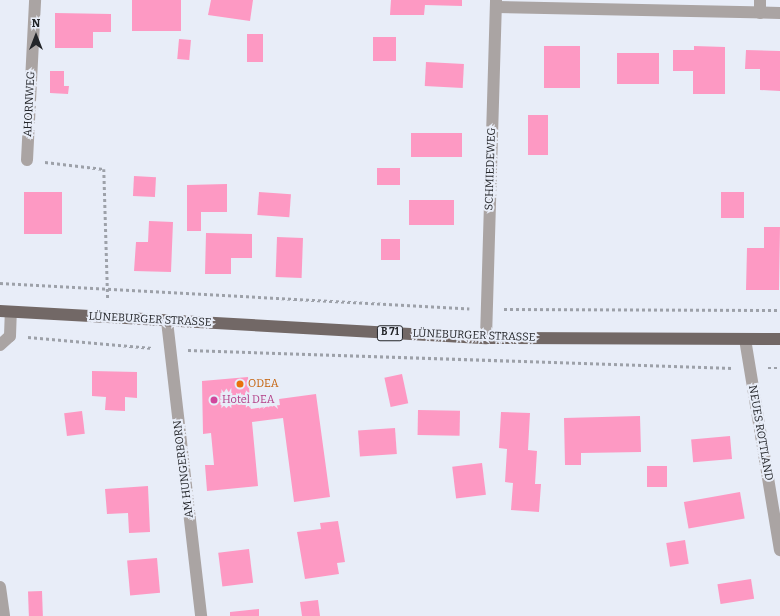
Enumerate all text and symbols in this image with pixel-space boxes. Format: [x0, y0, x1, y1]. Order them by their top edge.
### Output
north arrow [16, 16, 56, 56]
text: N [32, 17, 40, 30]
street label: AHORNWEG [22, 71, 38, 137]
street label: SCHMIEDEWEG [483, 127, 499, 211]
street label: LÜNEBURGER STRASSE [88, 310, 212, 330]
road number: B 71 [376, 325, 404, 341]
street label: LÜNEBURGER STRASSE [412, 327, 536, 345]
place label: ODEA [248, 377, 279, 391]
marker: ODEA [235, 379, 245, 389]
street label: NEUES ROTTLAND [745, 384, 775, 482]
place label: Hotel DEA [222, 393, 274, 407]
marker: Hotel DEA [209, 395, 219, 405]
street label: AM HUNGERBORN [171, 419, 197, 519]

